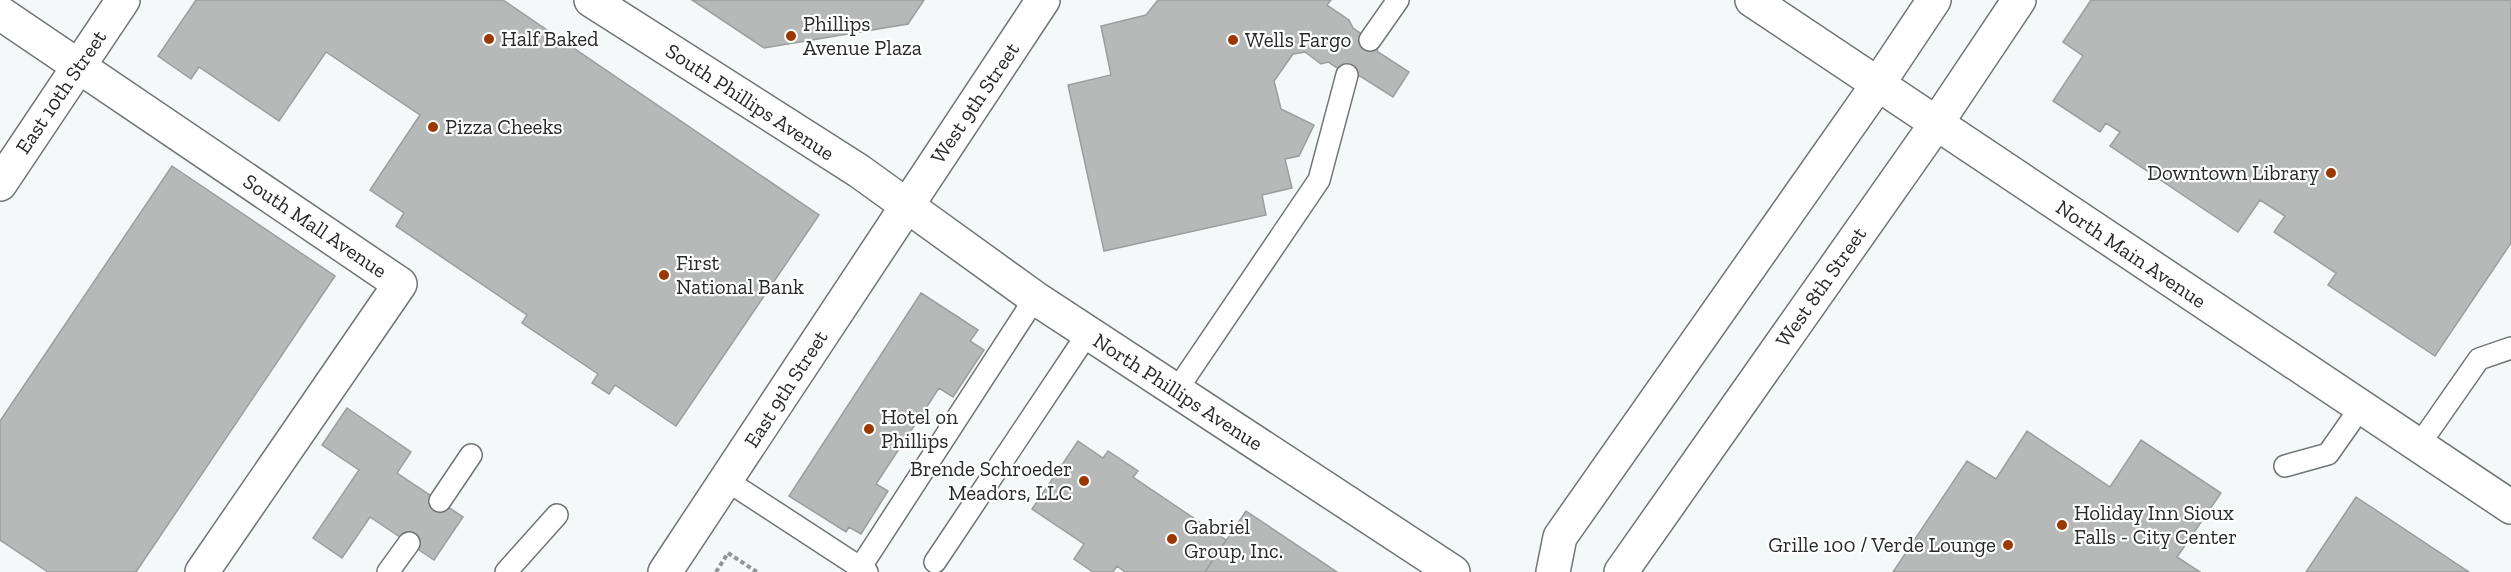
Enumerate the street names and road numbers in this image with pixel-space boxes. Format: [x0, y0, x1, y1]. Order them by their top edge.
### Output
street label: East 10th Street [10, 25, 111, 158]
street label: West 9th Street [925, 37, 1024, 168]
street label: South Phillips Avenue [661, 38, 839, 166]
street label: South Mall Avenue [239, 168, 392, 283]
street label: North Main Avenue [2051, 194, 2211, 313]
street label: West 8th Street [1770, 222, 1871, 352]
street label: East 9th Street [738, 325, 833, 452]
street label: North Phillips Avenue [1089, 327, 1268, 456]

